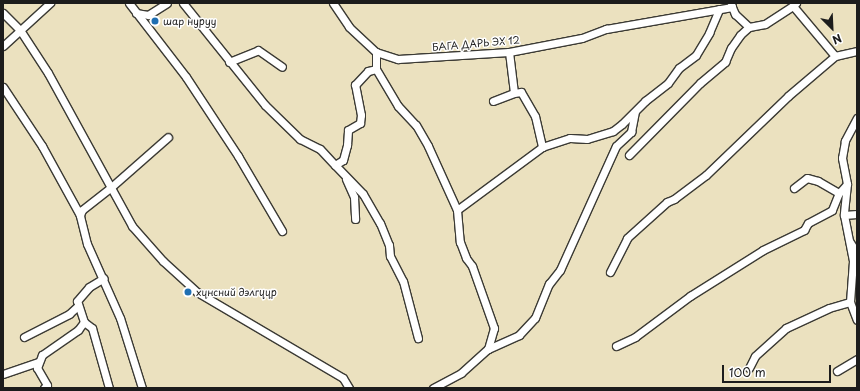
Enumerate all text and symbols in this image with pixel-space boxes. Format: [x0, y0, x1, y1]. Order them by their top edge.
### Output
north arrow [812, 8, 852, 48]
place label: шар нуруу [163, 15, 217, 27]
marker: шар нуруу [150, 16, 160, 26]
text: N [830, 30, 845, 49]
street label: БАГА ДАРЬ ЭХ 12 [431, 33, 521, 53]
place label: хүнсний дэлгүүр [196, 286, 277, 298]
marker: хүнсний дэлгүүр [183, 287, 193, 297]
scale bar [724, 357, 833, 383]
text: 100 m [729, 363, 766, 381]

